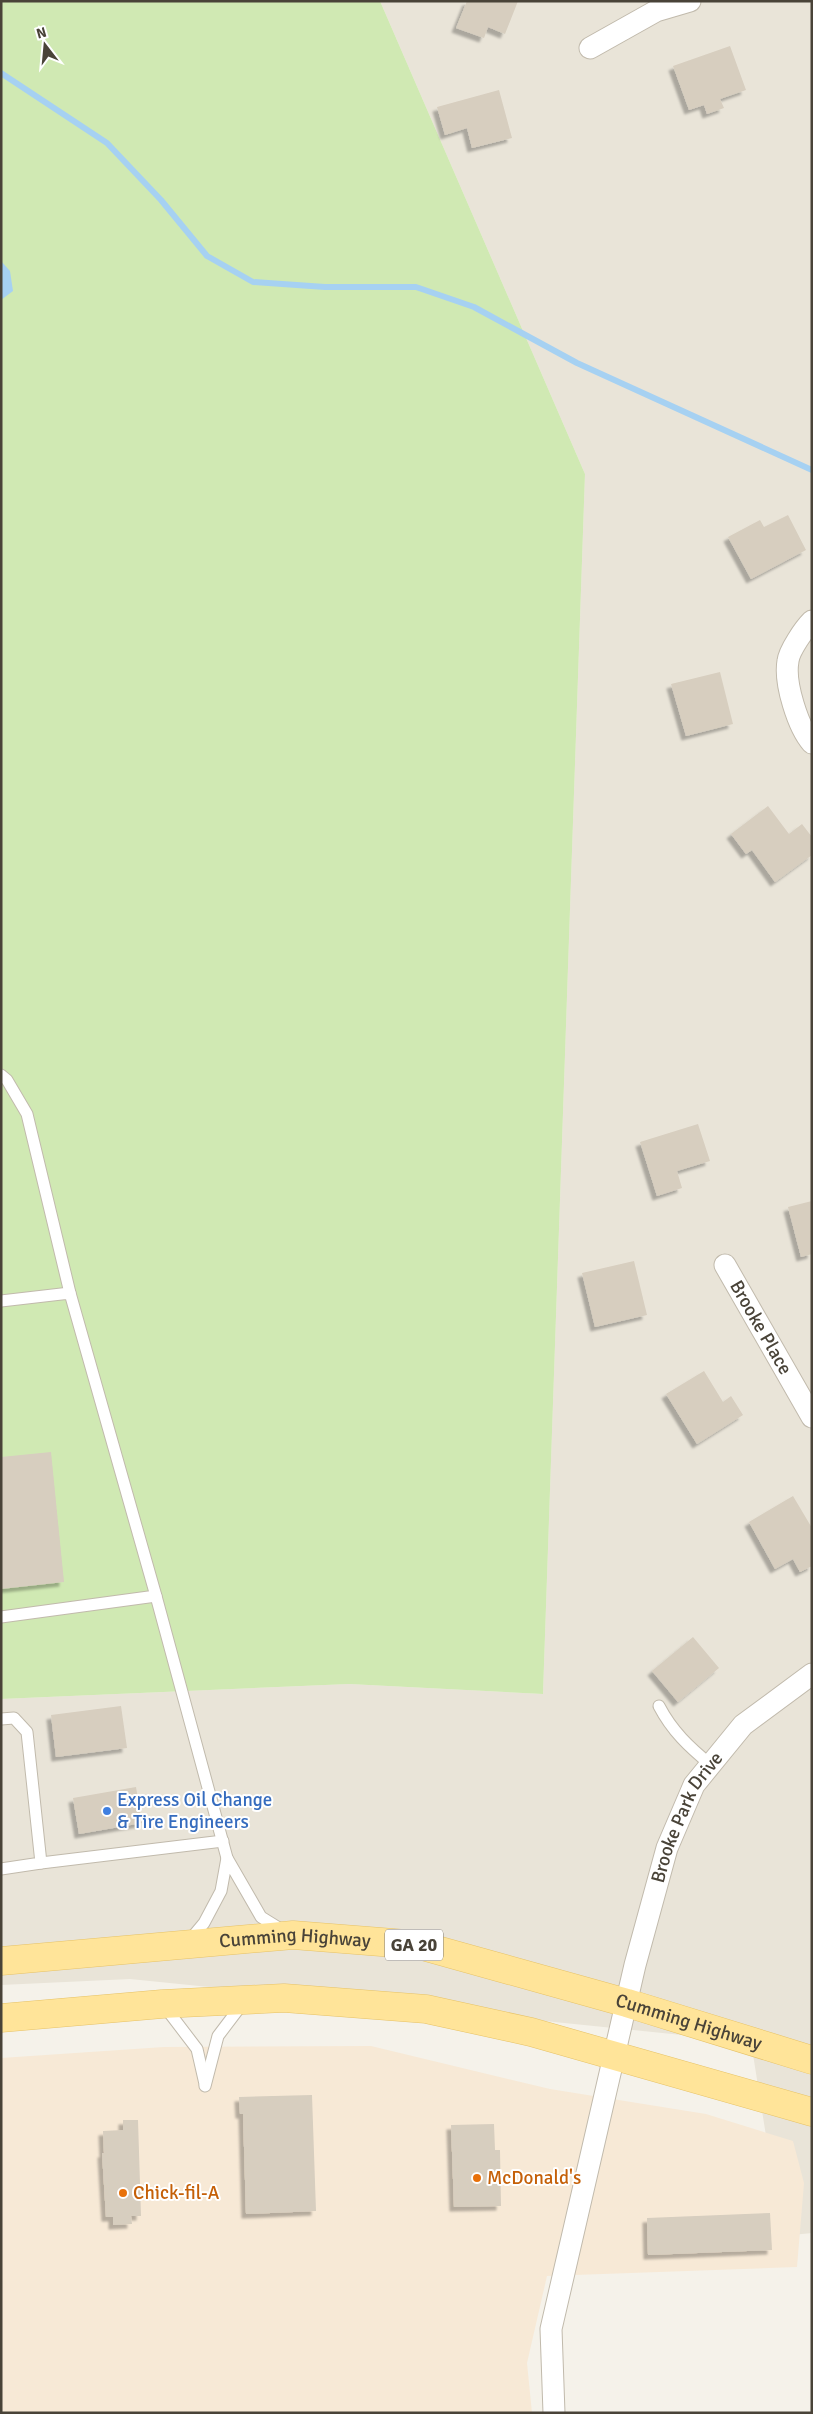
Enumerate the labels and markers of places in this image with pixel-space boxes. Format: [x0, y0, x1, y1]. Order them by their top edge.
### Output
place label: Express Oil Change & Tire Engineers [117, 1788, 272, 1834]
marker: Express Oil Change & Tire Engineers [101, 1805, 113, 1817]
place label: McDonald's [487, 2166, 581, 2190]
marker: McDonald's [471, 2172, 483, 2184]
place label: Chick-fil-A [133, 2181, 220, 2205]
marker: Chick-fil-A [117, 2187, 129, 2199]

